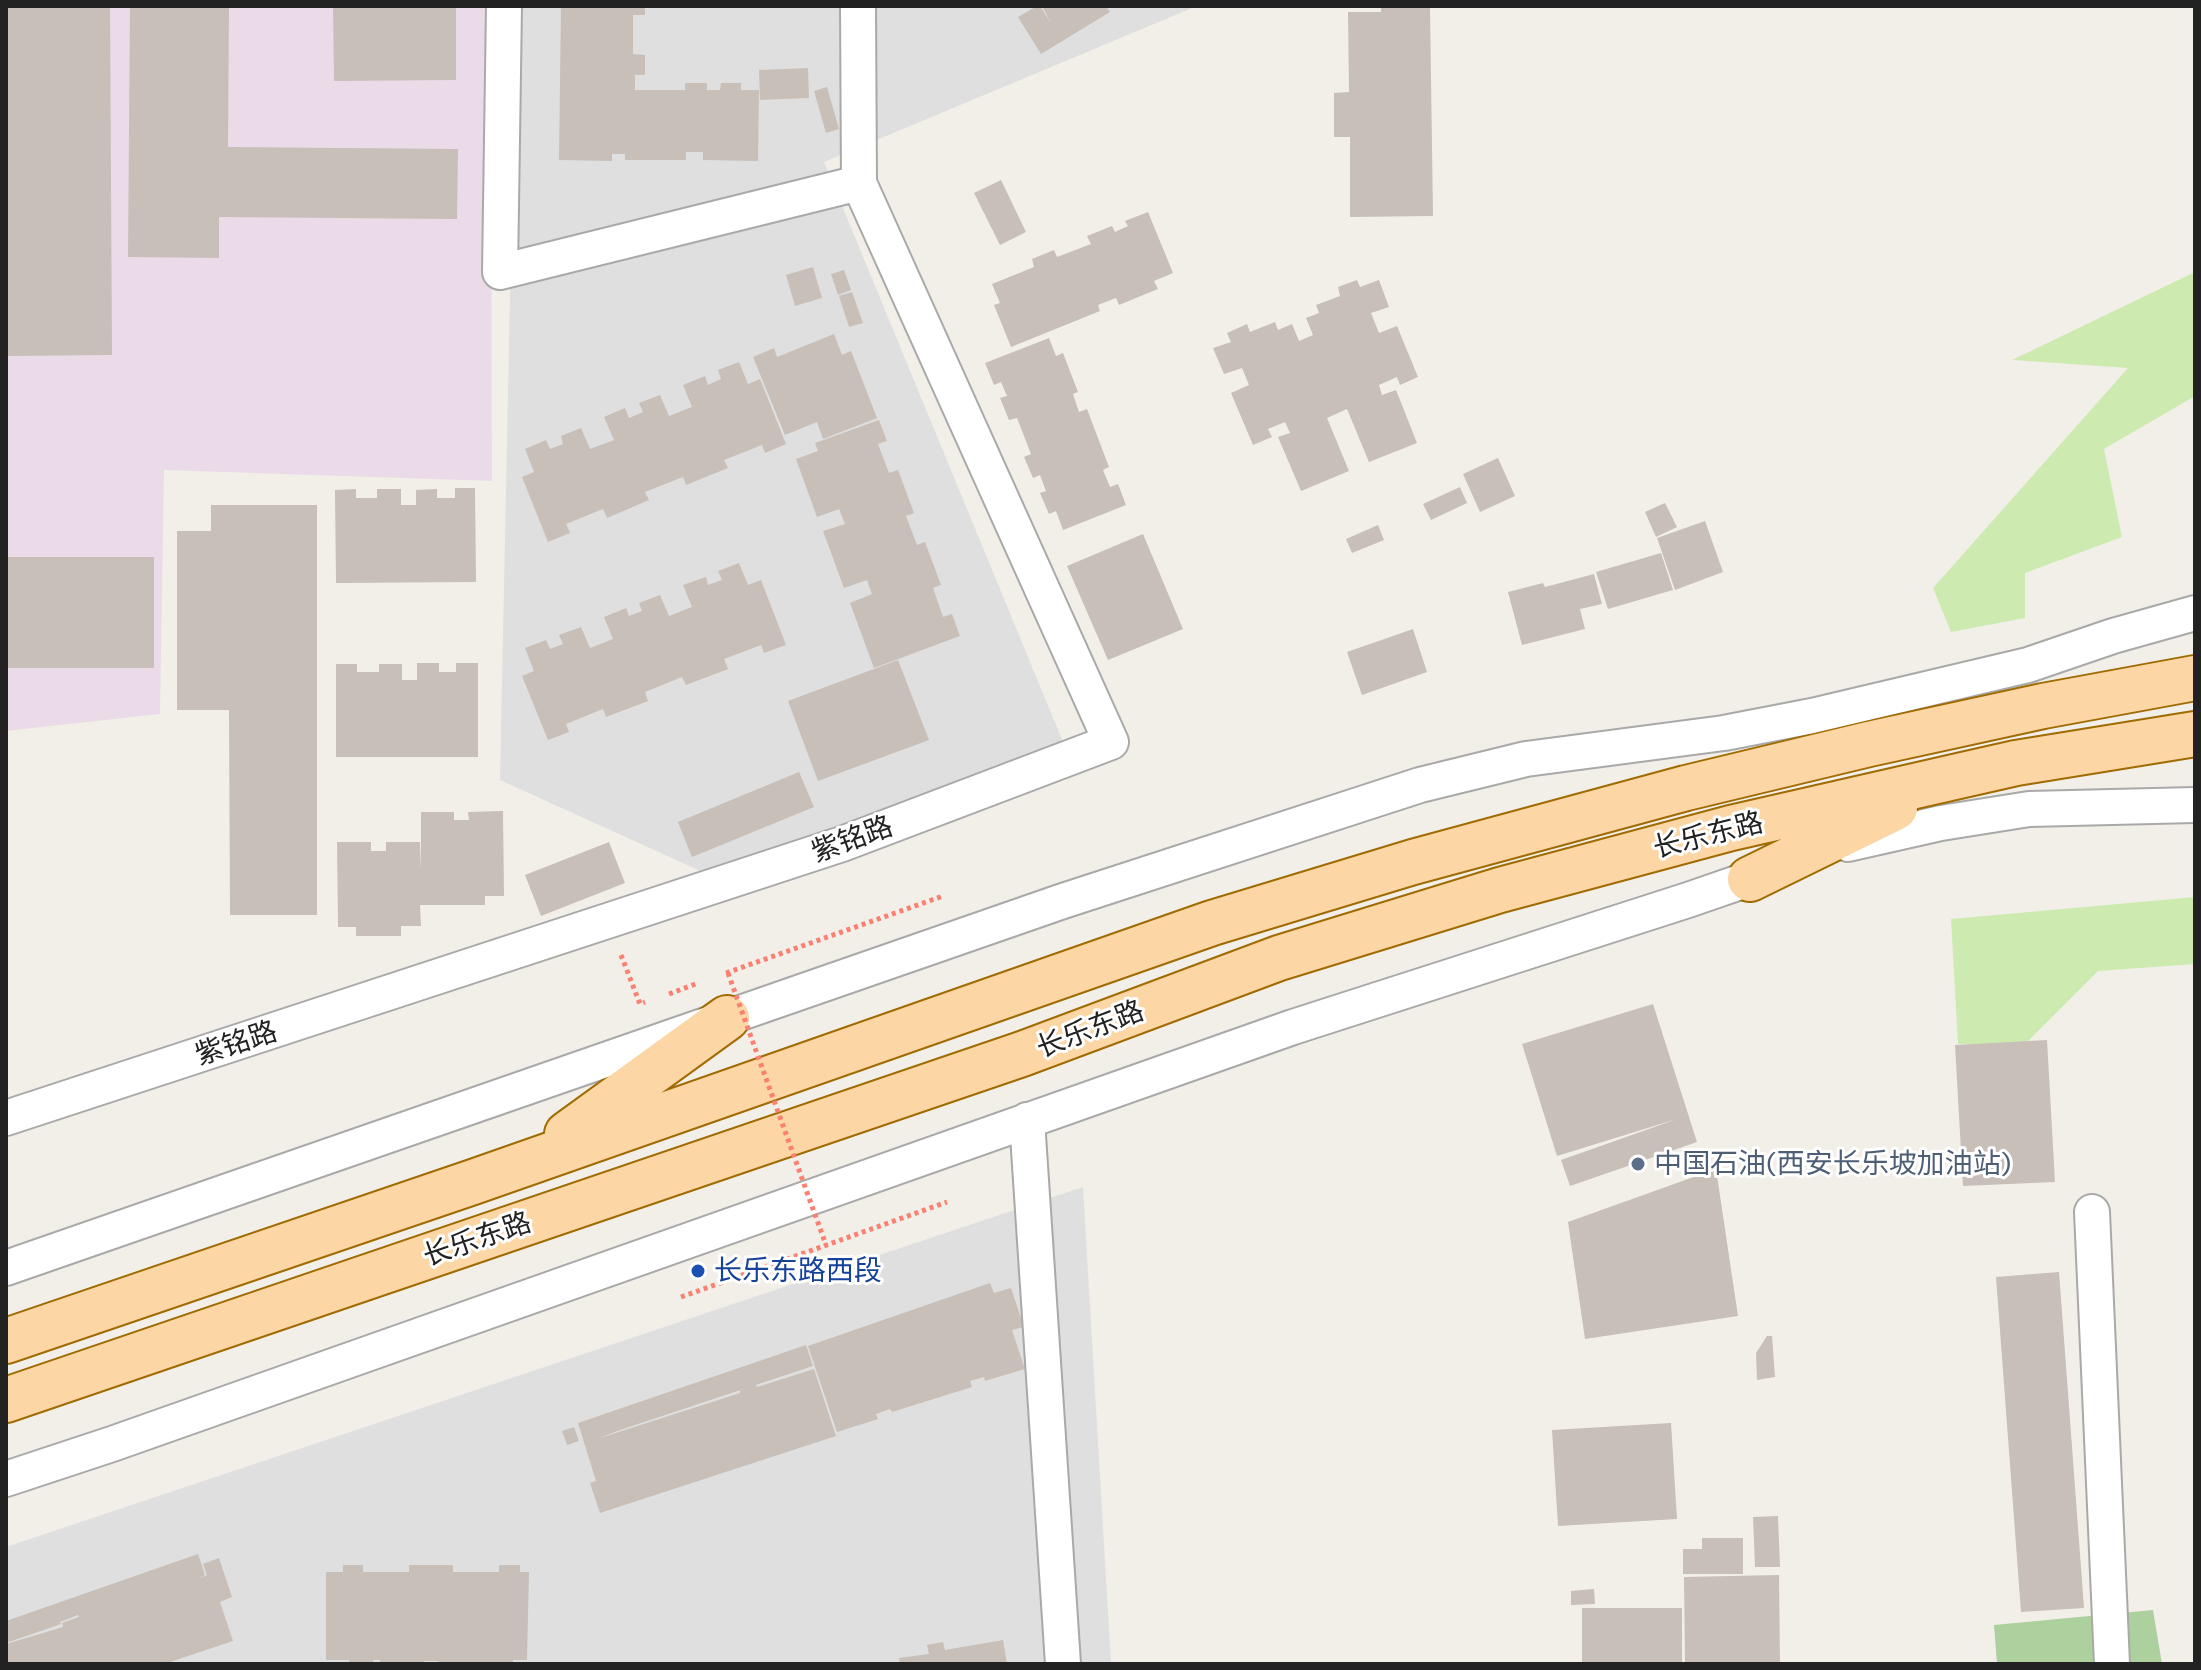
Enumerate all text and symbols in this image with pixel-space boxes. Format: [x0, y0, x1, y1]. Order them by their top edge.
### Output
street label: 长乐东路 [1650, 805, 1766, 865]
street label: 紫铭路 [807, 809, 897, 869]
street label: 长乐东路 [1032, 993, 1148, 1065]
street label: 紫铭路 [191, 1014, 281, 1072]
place label: 中国石油(西安长乐坡加油站) [1654, 1147, 2012, 1181]
marker: 中国石油(西安长乐坡加油站) [1629, 1155, 1647, 1173]
street label: 长乐东路 [419, 1205, 535, 1273]
place label: 长乐东路西段 [714, 1254, 882, 1288]
marker: 长乐东路西段 [689, 1262, 707, 1280]

